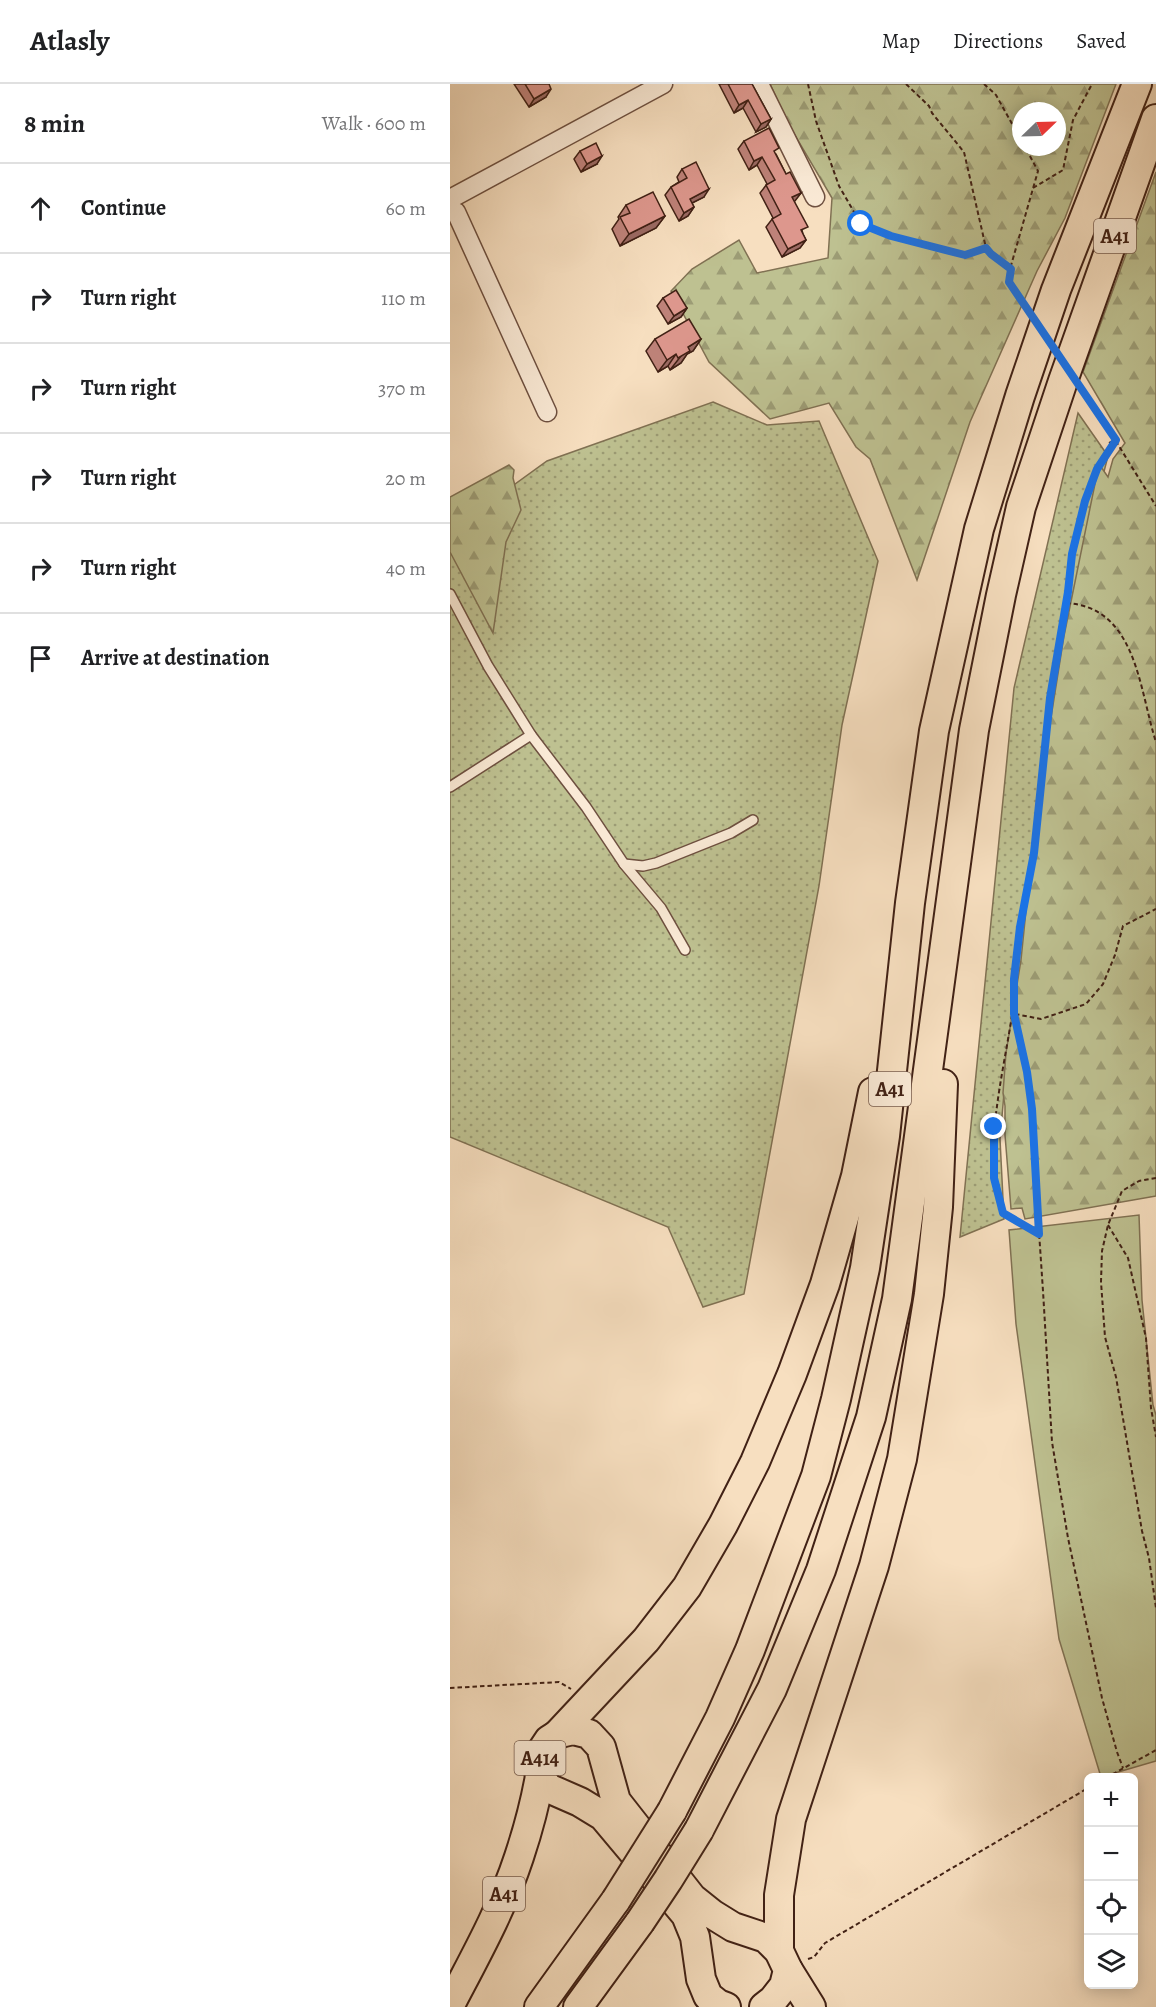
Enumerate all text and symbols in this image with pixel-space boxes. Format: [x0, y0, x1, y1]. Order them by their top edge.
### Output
text: Atlasly [30, 22, 109, 60]
text: Map [882, 27, 920, 55]
text: Directions [953, 27, 1043, 55]
text: Saved [1076, 27, 1126, 55]
north arrow [1012, 102, 1066, 156]
text: 8 min [24, 106, 85, 141]
text: Walk · 600 m [322, 110, 426, 137]
icon: ahead [24, 192, 57, 225]
text: Continue [81, 193, 166, 223]
text: 60 m [386, 195, 426, 222]
route start [847, 210, 873, 236]
road number: A41 [1094, 219, 1136, 253]
icon: right [24, 282, 57, 315]
text: Turn right [81, 283, 177, 313]
text: 110 m [381, 285, 426, 312]
icon: right [24, 372, 57, 405]
text: Turn right [81, 373, 177, 403]
text: 370 m [378, 375, 426, 402]
icon: right [24, 462, 57, 495]
text: Turn right [81, 463, 177, 493]
text: 20 m [385, 465, 426, 492]
icon: right [24, 552, 57, 585]
text: Turn right [81, 553, 177, 583]
text: 40 m [386, 555, 426, 582]
icon: arrive [24, 642, 57, 675]
text: Arrive at destination [81, 643, 270, 673]
road number: A41 [869, 1072, 911, 1106]
route end [980, 1113, 1006, 1139]
road number: A414 [514, 1741, 566, 1775]
map controls [1084, 1773, 1138, 1989]
button: + [1084, 1773, 1138, 1827]
button: − [1084, 1827, 1138, 1881]
road number: A41 [483, 1877, 525, 1911]
button: locate [1084, 1881, 1138, 1935]
button: layers [1084, 1935, 1138, 1989]

